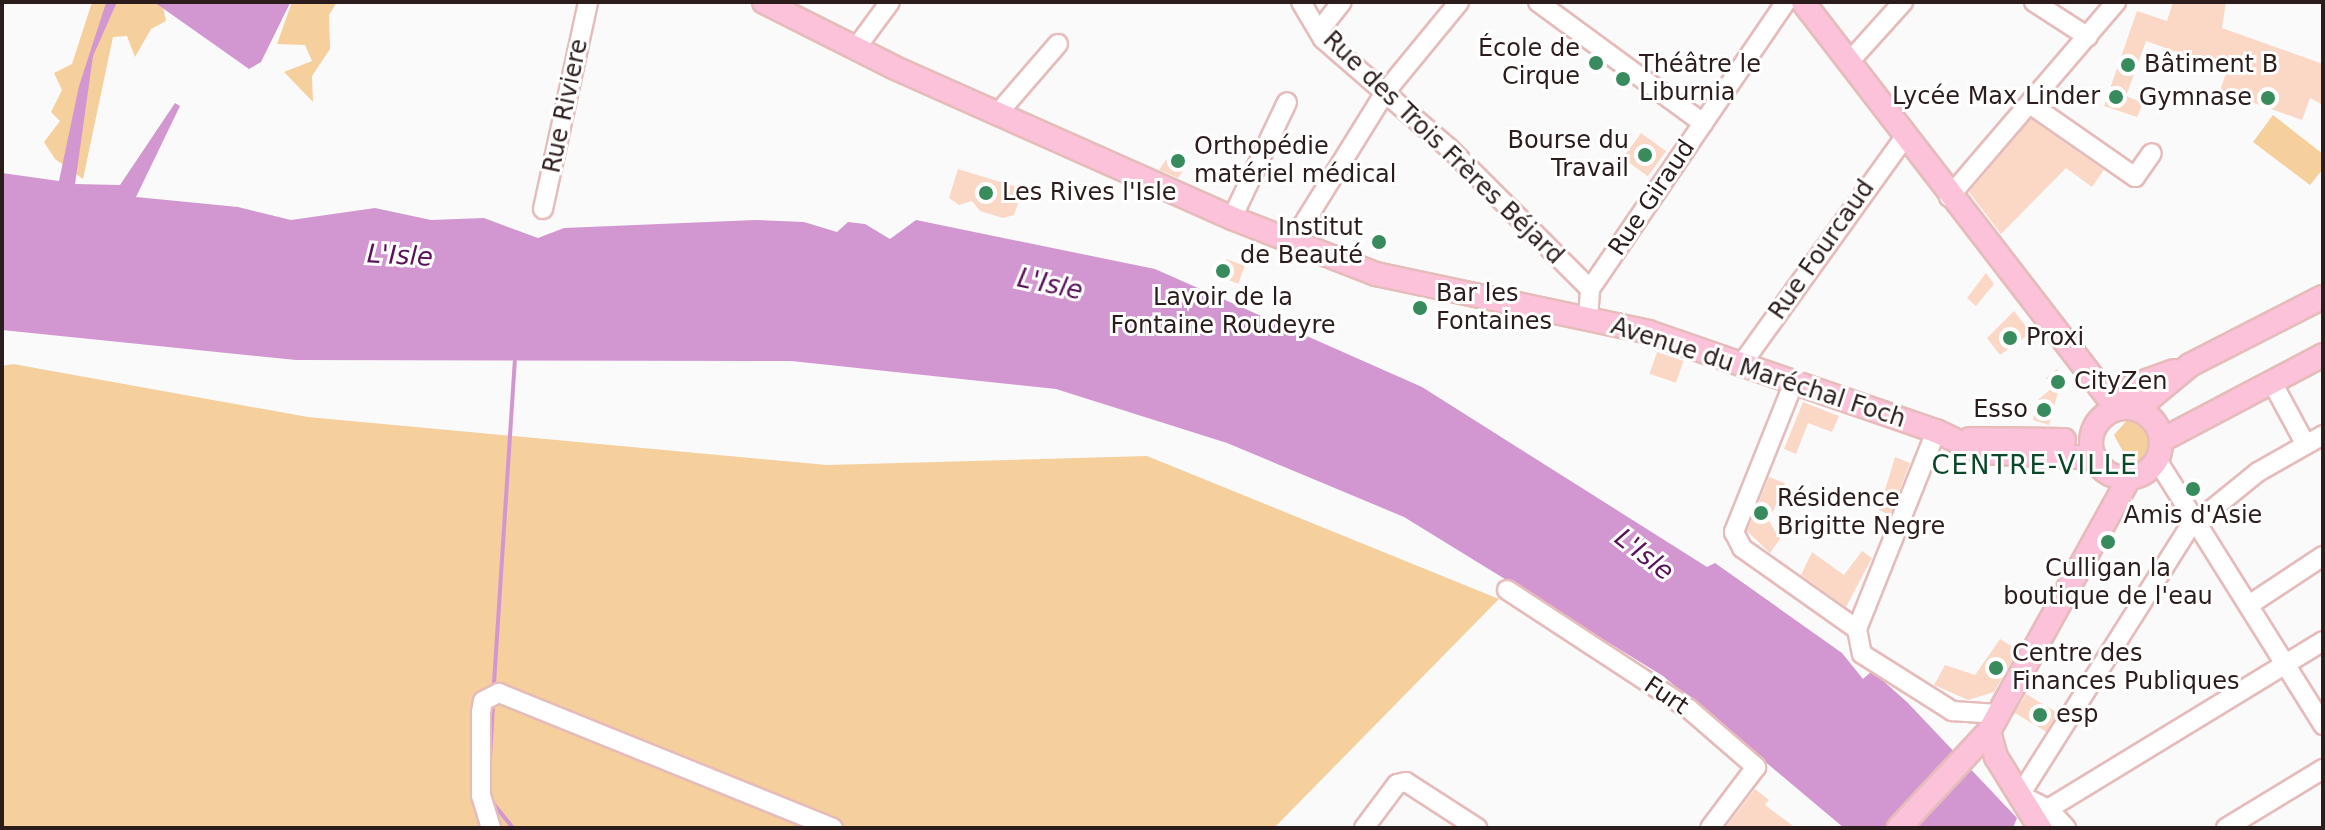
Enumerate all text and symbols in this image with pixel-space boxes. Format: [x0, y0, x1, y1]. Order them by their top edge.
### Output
street label: Rue des Trois Frères Béjard [1317, 25, 1569, 271]
place label: École de Cirque [1478, 35, 1580, 91]
street label: Rue Riviere [538, 36, 594, 176]
place label: Théâtre le Liburnia [1639, 51, 1761, 107]
place label: Bâtiment B [2144, 51, 2278, 79]
marker: École de Cirque [1587, 54, 1605, 72]
marker: Bâtiment B [2119, 56, 2137, 74]
marker: Théâtre le Liburnia [1614, 70, 1632, 88]
place label: Lycée Max Linder [1892, 83, 2100, 111]
place label: Gymnase [2139, 84, 2252, 112]
marker: Lycée Max Linder [2107, 88, 2125, 106]
marker: Gymnase [2259, 89, 2277, 107]
place label: Bourse du Travail [1507, 127, 1629, 183]
place label: Orthopédie matériel médical [1194, 133, 1396, 189]
street label: Rue Giraud [1603, 135, 1701, 261]
marker: Bourse du Travail [1636, 146, 1654, 164]
marker: Orthopédie matériel médical [1169, 152, 1187, 170]
street label: Rue Fourcaud [1763, 175, 1881, 325]
place label: Les Rives l'Isle [1002, 179, 1177, 207]
marker: Les Rives l'Isle [977, 184, 995, 202]
place label: Institut de Beauté [1240, 214, 1363, 270]
marker: Institut de Beauté [1370, 233, 1388, 251]
water label: L'Isle [366, 239, 434, 273]
marker: Lavoir de la Fontaine Roudeyre [1214, 262, 1232, 280]
water label: L'Isle [1014, 263, 1086, 307]
place label: Bar les Fontaines [1436, 280, 1552, 336]
place label: Lavoir de la Fontaine Roudeyre [1110, 284, 1336, 340]
marker: Bar les Fontaines [1411, 299, 1429, 317]
street label: Avenue du Maréchal Foch [1607, 312, 1909, 434]
place label: Proxi [2026, 324, 2084, 352]
marker: Proxi [2001, 329, 2019, 347]
place label: CityZen [2074, 368, 2167, 396]
marker: CityZen [2049, 373, 2067, 391]
place label: Esso [1973, 396, 2028, 424]
marker: Esso [2035, 401, 2053, 419]
district label: CENTRE-VILLE [1931, 450, 2139, 482]
marker: Amis d'Asie [2184, 480, 2202, 498]
place label: Résidence Brigitte Negre [1777, 485, 1945, 541]
place label: Amis d'Asie [2124, 502, 2262, 530]
marker: Résidence Brigitte Negre [1752, 504, 1770, 522]
water label: L'Isle [1608, 522, 1680, 588]
marker: Culligan la boutique de l'eau [2099, 533, 2117, 551]
place label: Culligan la boutique de l'eau [2003, 555, 2213, 611]
place label: Centre des Finances Publiques [2012, 640, 2239, 696]
marker: Centre des Finances Publiques [1987, 659, 2005, 677]
street label: Furt [1638, 671, 1694, 721]
place label: esp [2056, 701, 2099, 729]
marker: esp [2031, 706, 2049, 724]

